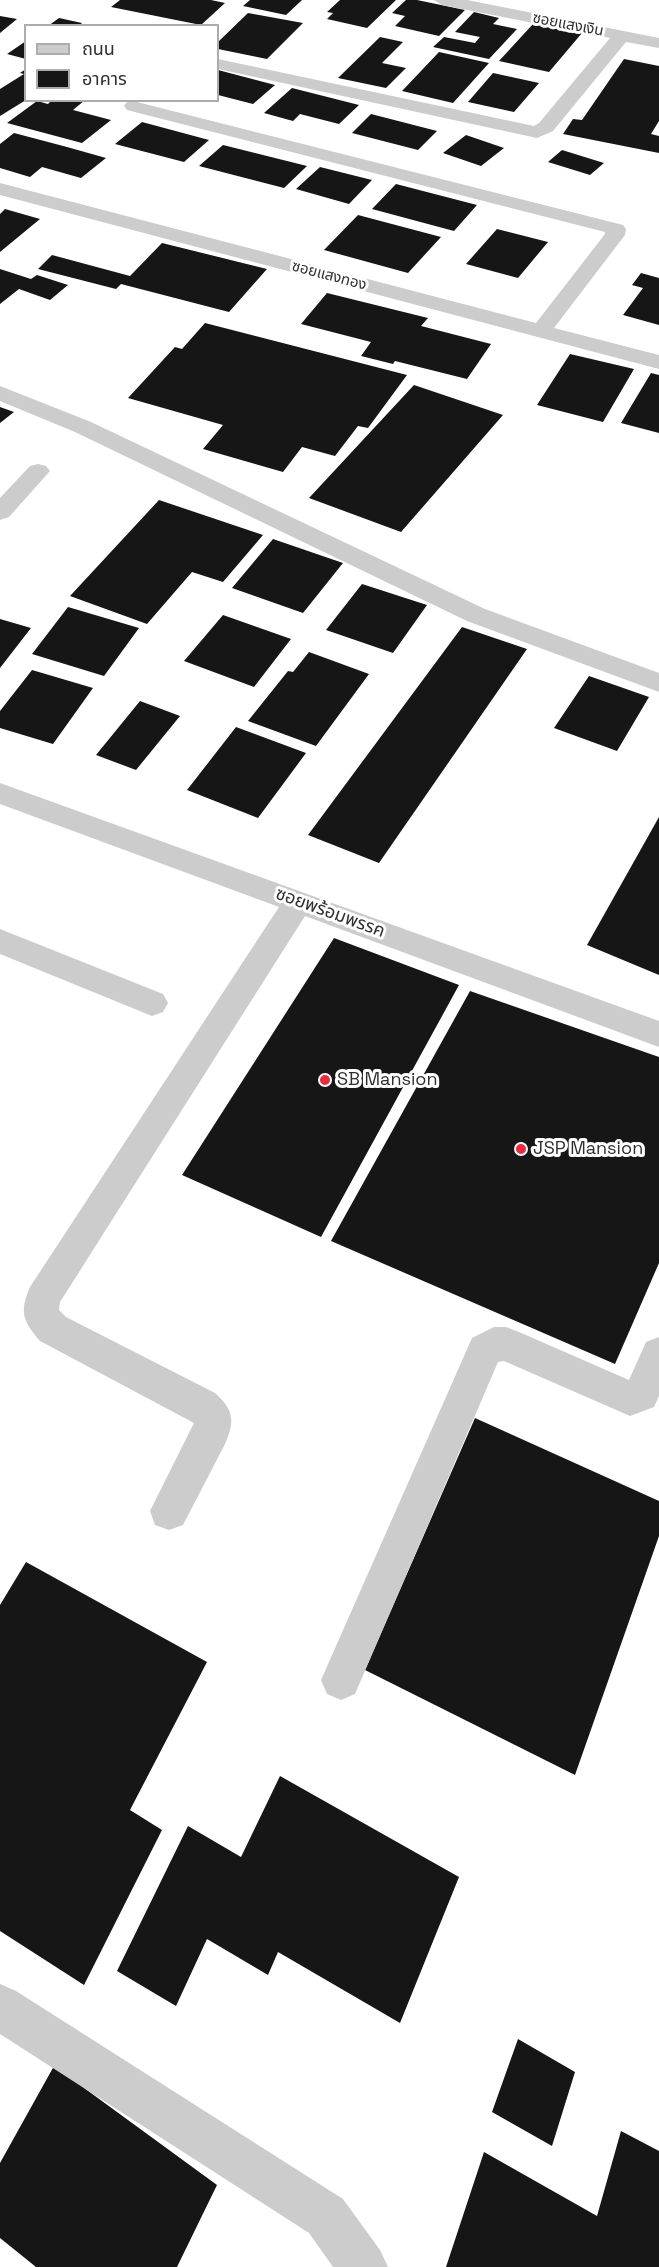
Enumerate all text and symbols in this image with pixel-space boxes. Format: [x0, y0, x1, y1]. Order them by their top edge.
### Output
street label: ซอยแสงเงิน [531, 9, 605, 41]
legend [24, 24, 219, 102]
text: ถนน [82, 37, 115, 60]
text: อาคาร [82, 67, 127, 90]
street label: ซอยแสงทอง [290, 257, 368, 295]
street label: ซอยพร้อมพรรค [272, 883, 388, 943]
place label: SB Mansion [337, 1069, 437, 1091]
marker: SB Mansion [318, 1073, 332, 1087]
place label: JSP Mansion [533, 1138, 643, 1160]
marker: JSP Mansion [514, 1142, 528, 1156]

